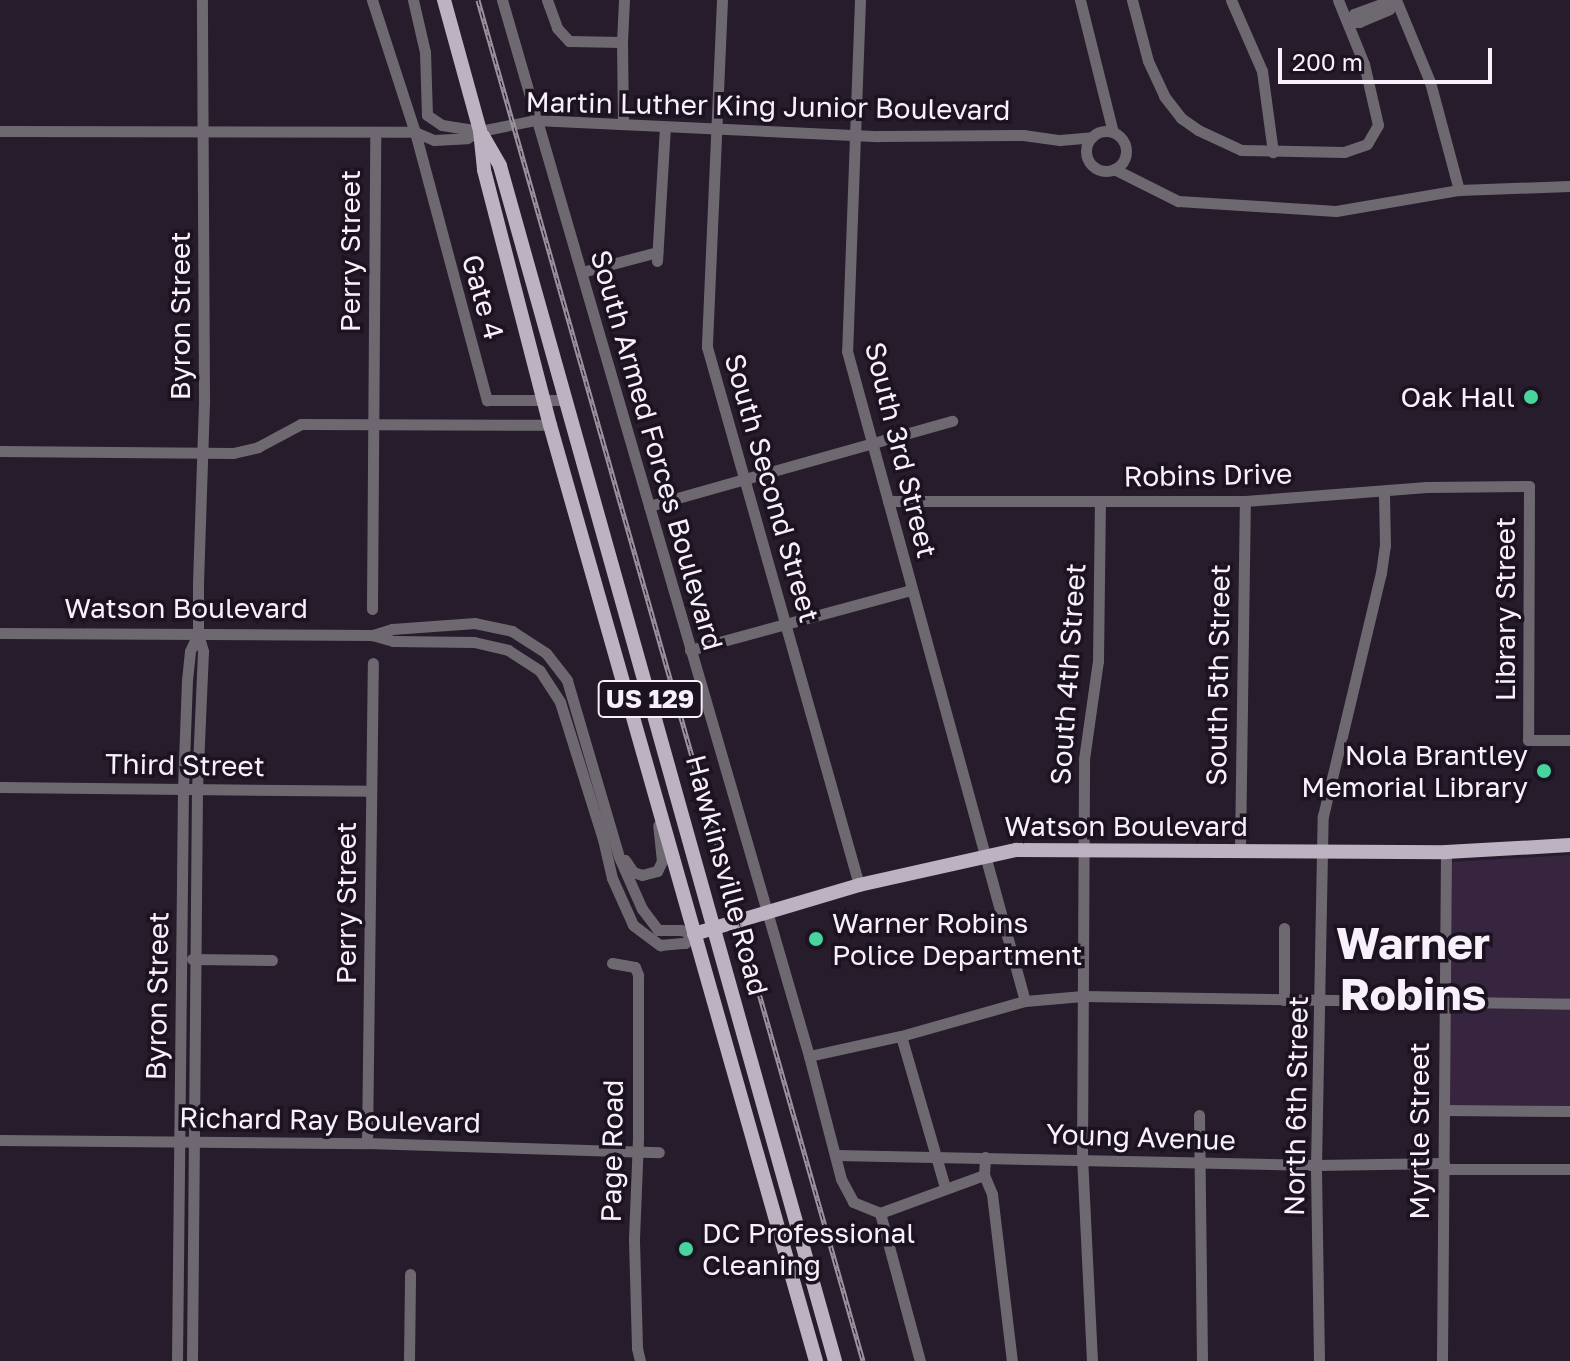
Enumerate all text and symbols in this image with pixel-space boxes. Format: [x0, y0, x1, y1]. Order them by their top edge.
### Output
scale bar [1282, 32, 1496, 82]
text: 200 m [1292, 47, 1363, 76]
street label: Martin Luther King Junior Boulevard [525, 85, 1011, 127]
street label: Perry Street [333, 170, 367, 332]
street label: Byron Street [163, 232, 197, 400]
street label: South Armed Forces Boulevard [584, 246, 730, 654]
street label: Gate 4 [455, 251, 511, 343]
street label: South 3rd Street [858, 339, 944, 561]
street label: South Second Street [718, 350, 826, 626]
place label: Oak Hall [1401, 380, 1515, 414]
marker: Oak Hall [1522, 388, 1540, 406]
street label: Robins Drive [1123, 457, 1293, 493]
street label: Library Street [1488, 517, 1522, 701]
street label: South 4th Street [1043, 562, 1093, 786]
street label: South 5th Street [1199, 564, 1237, 786]
street label: Watson Boulevard [64, 591, 308, 625]
road number: US 129 [596, 677, 704, 721]
place label: Nola Brantley Memorial Library [1301, 738, 1528, 804]
street label: Third Street [105, 747, 265, 783]
street label: Hawkinsville Road [679, 751, 775, 999]
marker: Nola Brantley Memorial Library [1535, 762, 1553, 780]
street label: Watson Boulevard [1004, 809, 1248, 843]
street label: Perry Street [329, 822, 363, 984]
place label: Warner Robins Police Department [832, 906, 1083, 972]
street label: Byron Street [139, 911, 175, 1081]
district label: Warner Robins [1336, 918, 1490, 1021]
marker: Warner Robins Police Department [807, 930, 825, 948]
street label: North 6th Street [1277, 996, 1315, 1216]
street label: Myrtle Street [1402, 1042, 1436, 1220]
street label: Page Road [594, 1079, 630, 1223]
street label: Richard Ray Boulevard [179, 1101, 481, 1139]
street label: Young Avenue [1046, 1117, 1236, 1157]
place label: DC Professional Cleaning [702, 1216, 915, 1282]
marker: DC Professional Cleaning [677, 1240, 695, 1258]

